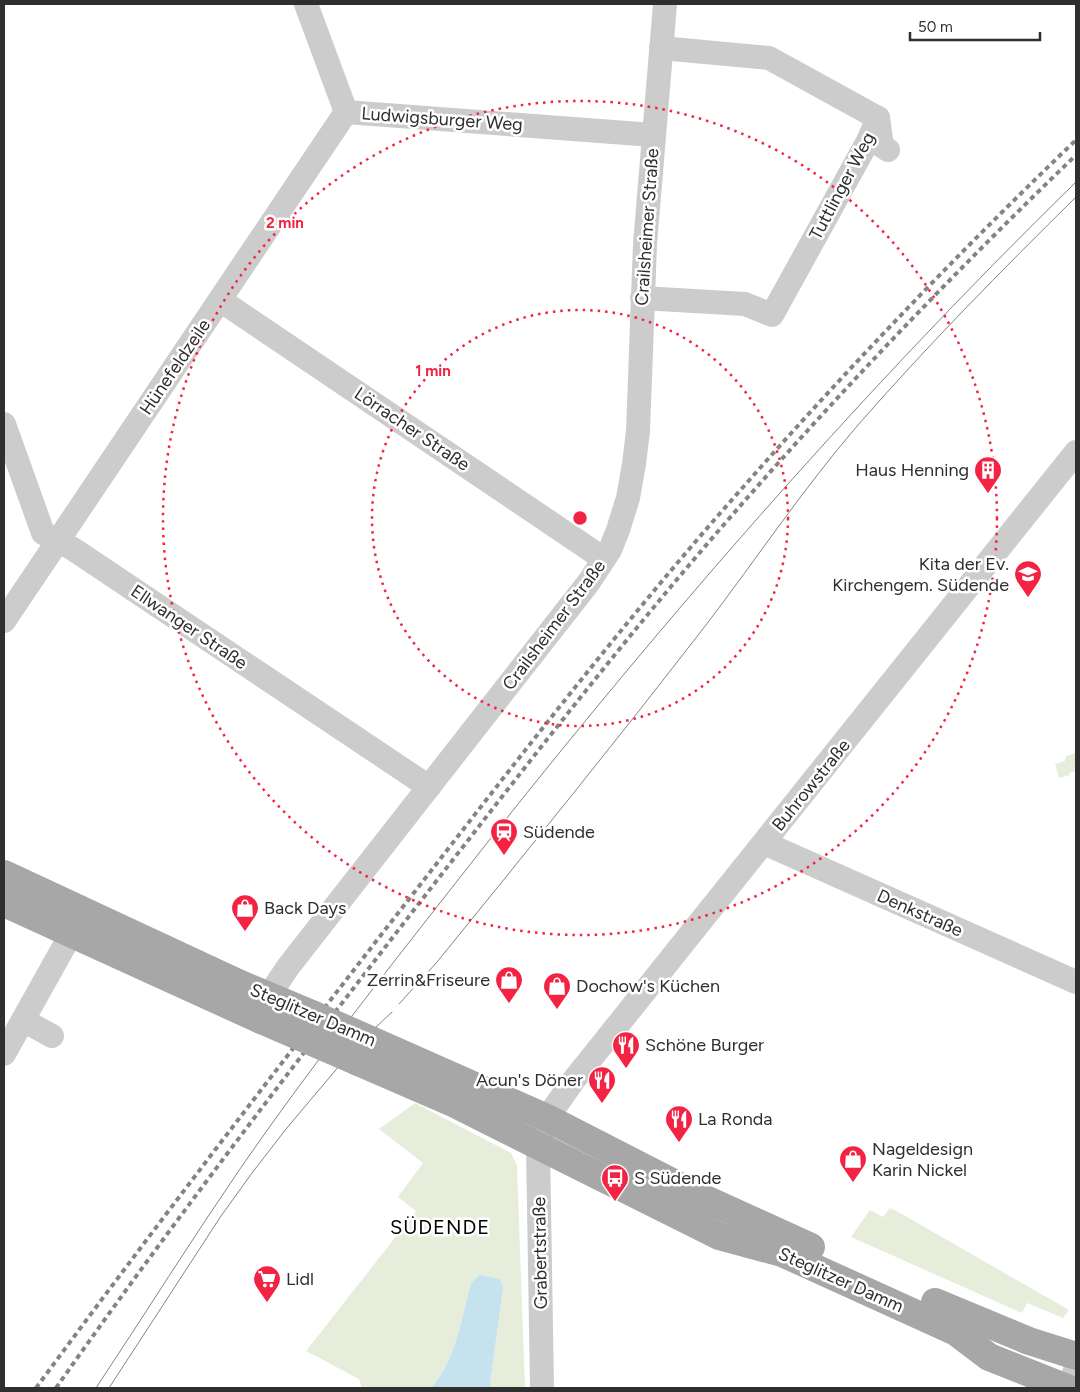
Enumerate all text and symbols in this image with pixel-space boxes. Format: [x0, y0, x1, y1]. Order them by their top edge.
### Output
scale bar [910, 10, 1040, 42]
text: 50 m [918, 18, 953, 36]
street label: Ludwigsburger Weg [361, 102, 523, 136]
street label: Tuttlinger Weg [804, 128, 880, 244]
street label: Crailsheimer Straße [631, 147, 663, 306]
text: 2 min [266, 214, 304, 232]
street label: Hünefeldzeile [135, 315, 215, 419]
text: 1 min [415, 362, 451, 380]
street label: Lörracher Straße [350, 382, 474, 476]
building icon: Haus Henning [973, 455, 1003, 494]
place label: Haus Henning [855, 459, 969, 481]
centre of rings [571, 509, 589, 527]
place label: Kita der Ev. Kirchengem. Südende [832, 553, 1009, 596]
street label: Crailsheimer Straße [498, 555, 610, 695]
school or university icon: Kita der Ev. Kirchengem. Südende [1013, 559, 1043, 598]
street label: Ellwanger Straße [127, 580, 252, 674]
street label: Buhrowstraße [767, 734, 855, 835]
station icon: Südende [489, 817, 519, 856]
place label: Südende [523, 821, 595, 843]
street label: Denkstraße [874, 884, 966, 942]
shop icon: Back Days [230, 893, 260, 932]
place label: Back Days [264, 897, 346, 919]
shop icon: Zerrin&Friseure [494, 965, 524, 1004]
place label: Zerrin&Friseure [367, 969, 490, 991]
shop icon: Dochow's Küchen [542, 971, 572, 1010]
place label: Dochow's Küchen [576, 975, 720, 997]
street label: Steglitzer Damm [247, 979, 379, 1051]
restaurant icon: Schöne Burger [611, 1030, 641, 1069]
place label: Schöne Burger [645, 1034, 764, 1056]
restaurant icon: Acun's Döner [587, 1065, 617, 1104]
place label: Acun's Döner [476, 1069, 583, 1091]
restaurant icon: La Ronda [664, 1104, 694, 1143]
place label: La Ronda [698, 1108, 772, 1130]
place label: Nageldesign Karin Nickel [872, 1138, 973, 1181]
shop icon: Nageldesign Karin Nickel [838, 1144, 868, 1183]
bus stop icon: S Südende [600, 1163, 630, 1202]
place label: S Südende [634, 1167, 722, 1189]
street label: Grabertstraße [528, 1196, 552, 1310]
district label: SÜDENDE [390, 1215, 490, 1239]
street label: Steglitzer Damm [775, 1243, 907, 1317]
supermarket icon: Lidl [252, 1264, 282, 1303]
place label: Lidl [286, 1268, 314, 1290]

